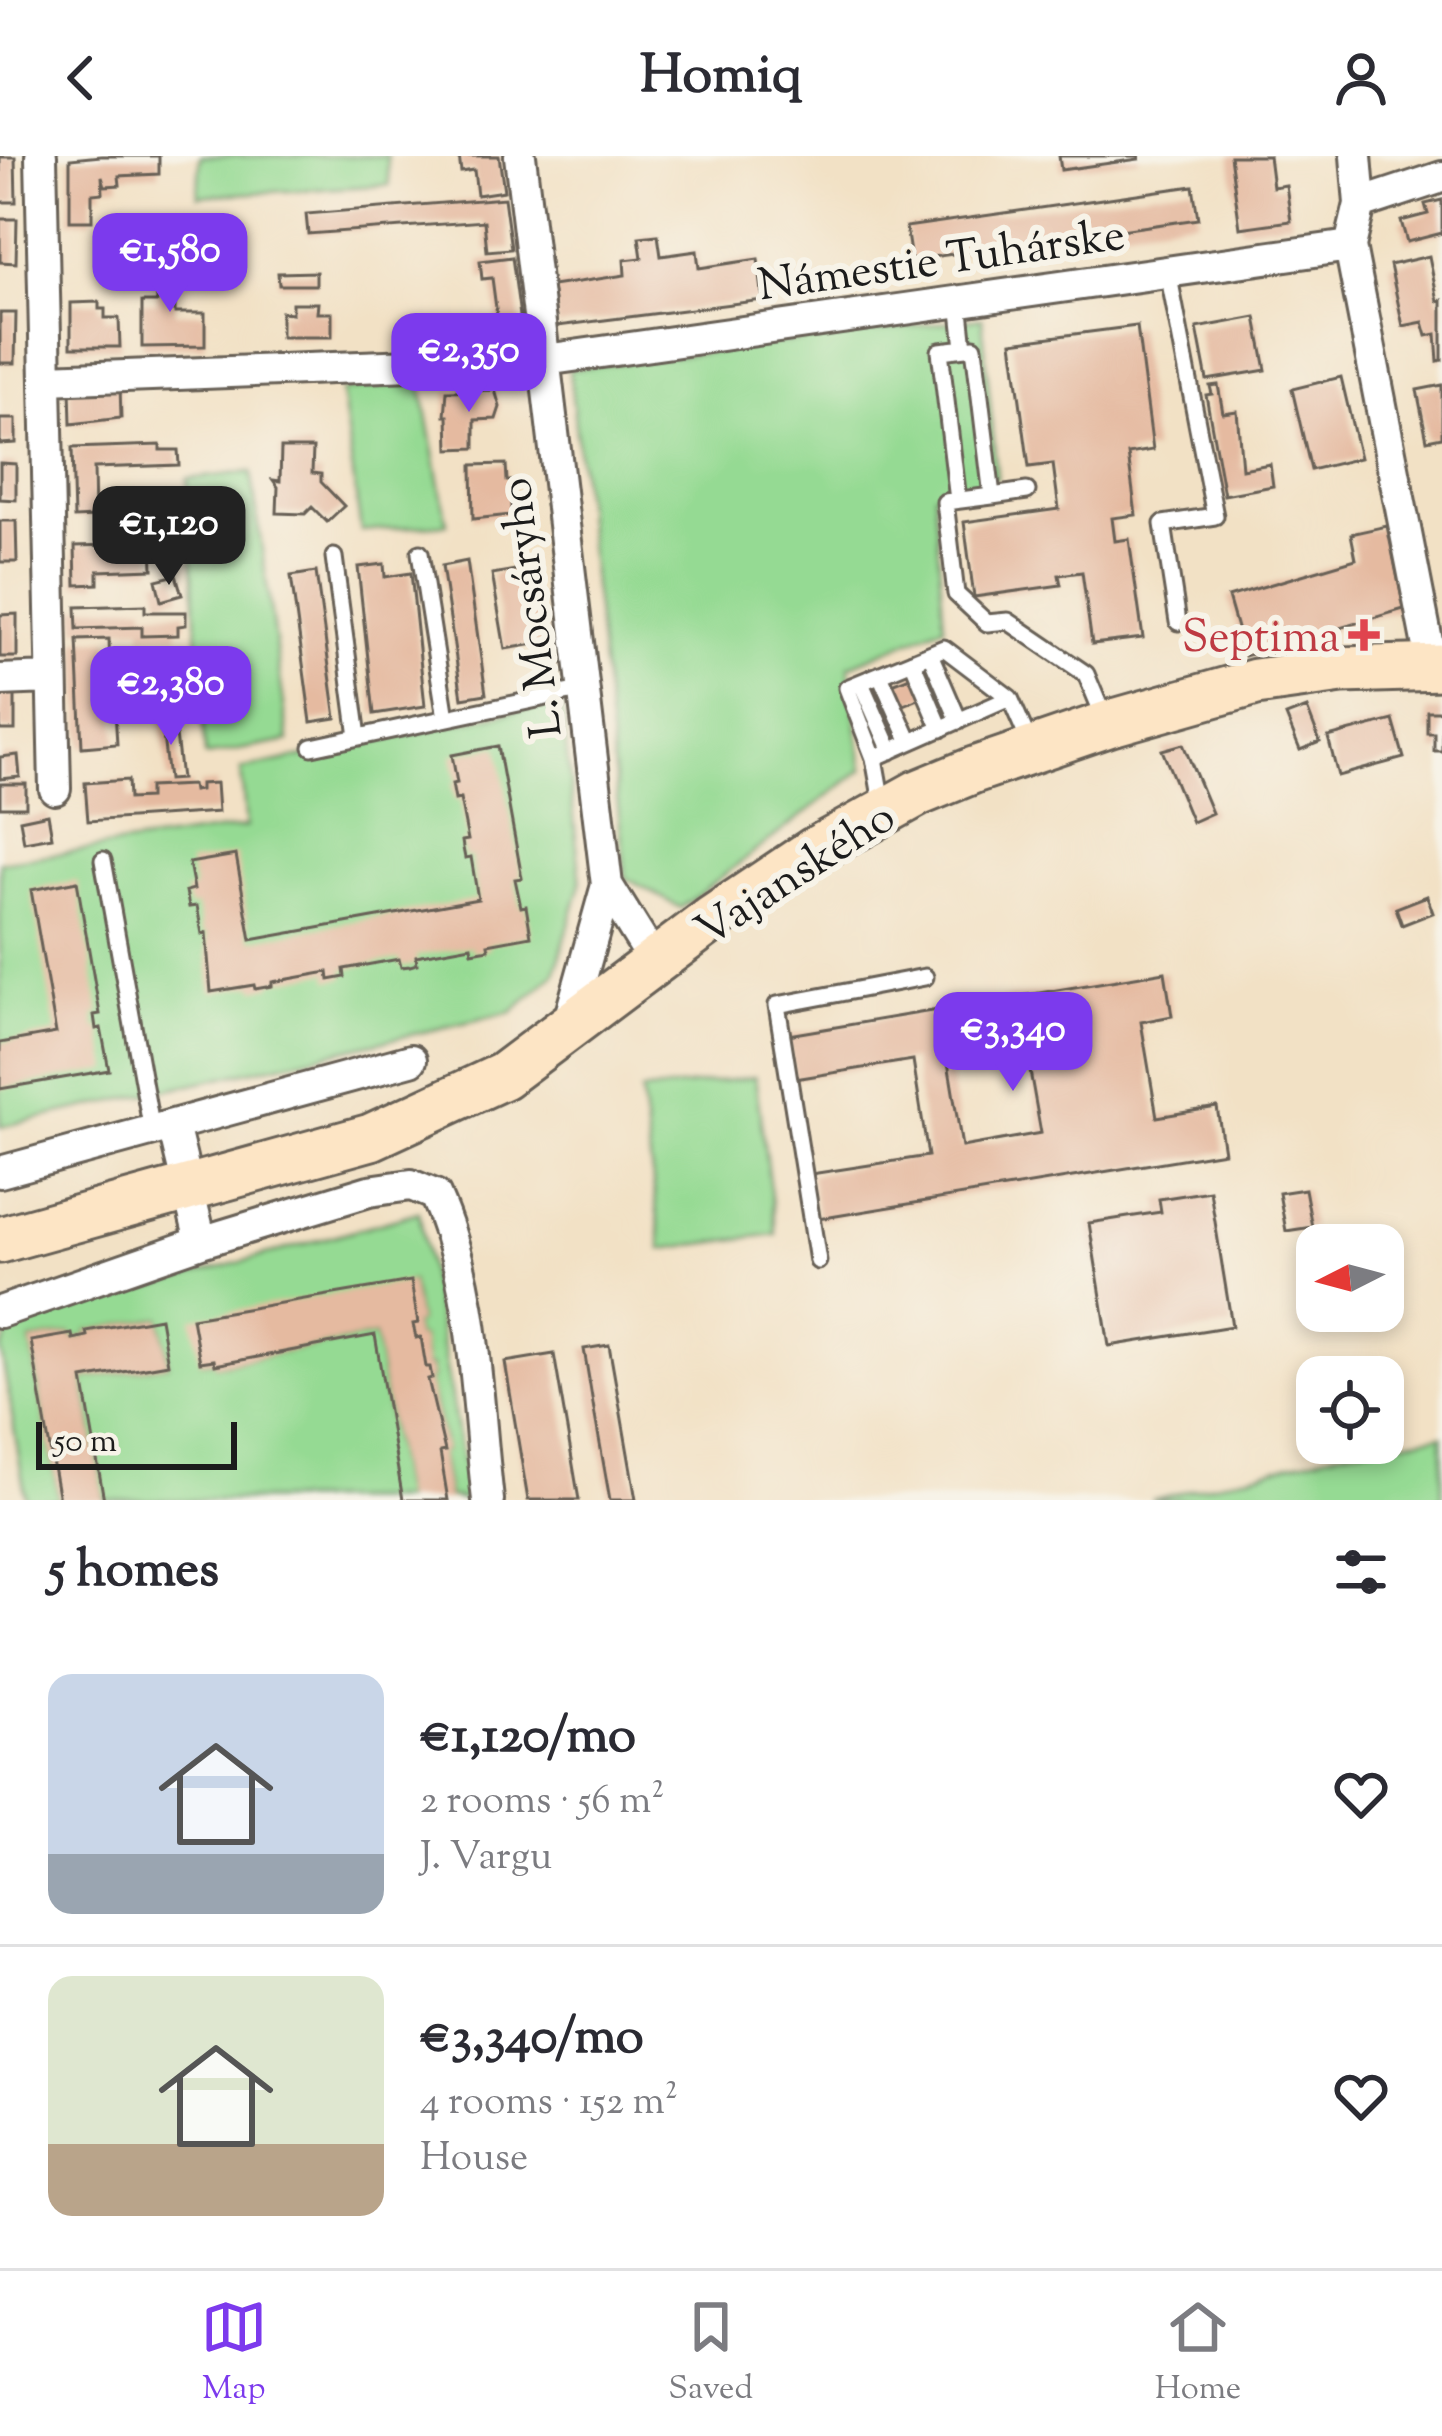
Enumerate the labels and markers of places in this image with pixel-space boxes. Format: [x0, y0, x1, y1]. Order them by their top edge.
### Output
pin: €1,580 [72, 213, 268, 315]
pin: €2,350 [371, 313, 567, 415]
pin: €1,120 [71, 486, 267, 588]
place label: Septima [1182, 608, 1340, 673]
marker: Septima [1351, 622, 1377, 648]
pin: €2,380 [73, 646, 269, 748]
pin: €3,340 [915, 992, 1111, 1094]

